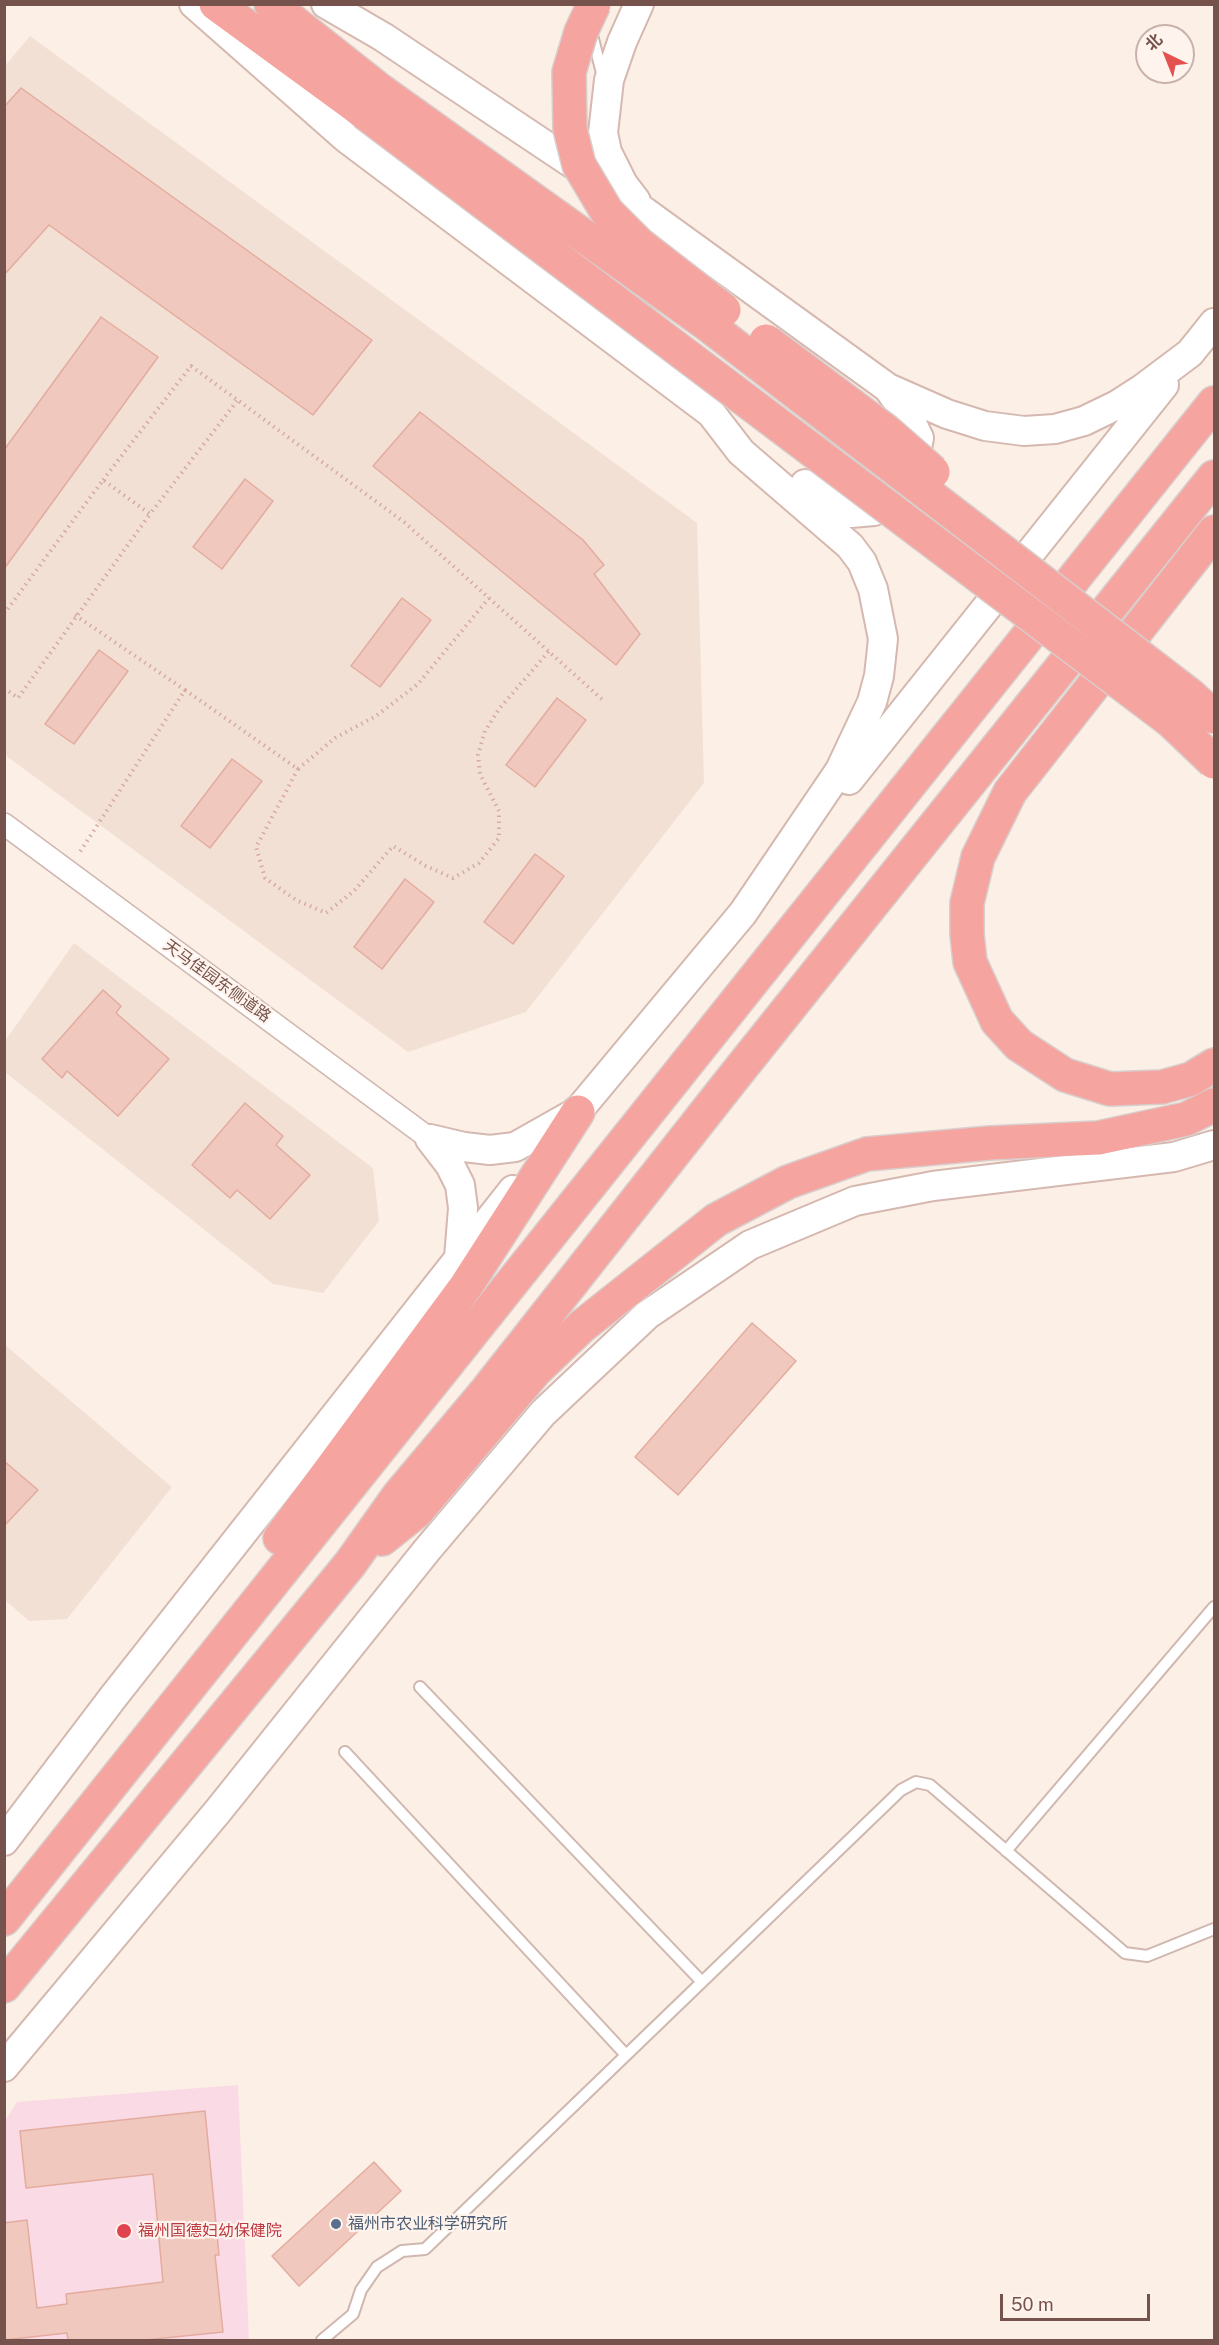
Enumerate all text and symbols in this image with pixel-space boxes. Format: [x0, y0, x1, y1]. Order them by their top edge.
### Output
north arrow [1135, 24, 1195, 84]
text: 北 [1141, 30, 1166, 54]
street label: 天马佳园东侧道路 [160, 936, 274, 1026]
place label: 福州市农业科学研究所 [348, 2214, 508, 2234]
marker: 福州市农业科学研究所 [329, 2217, 343, 2231]
place label: 福州国德妇幼保健院 [138, 2221, 282, 2241]
marker: 福州国德妇幼保健院 [115, 2222, 133, 2240]
scale bar [1003, 2282, 1153, 2320]
text: 50 m [1011, 2294, 1054, 2315]

